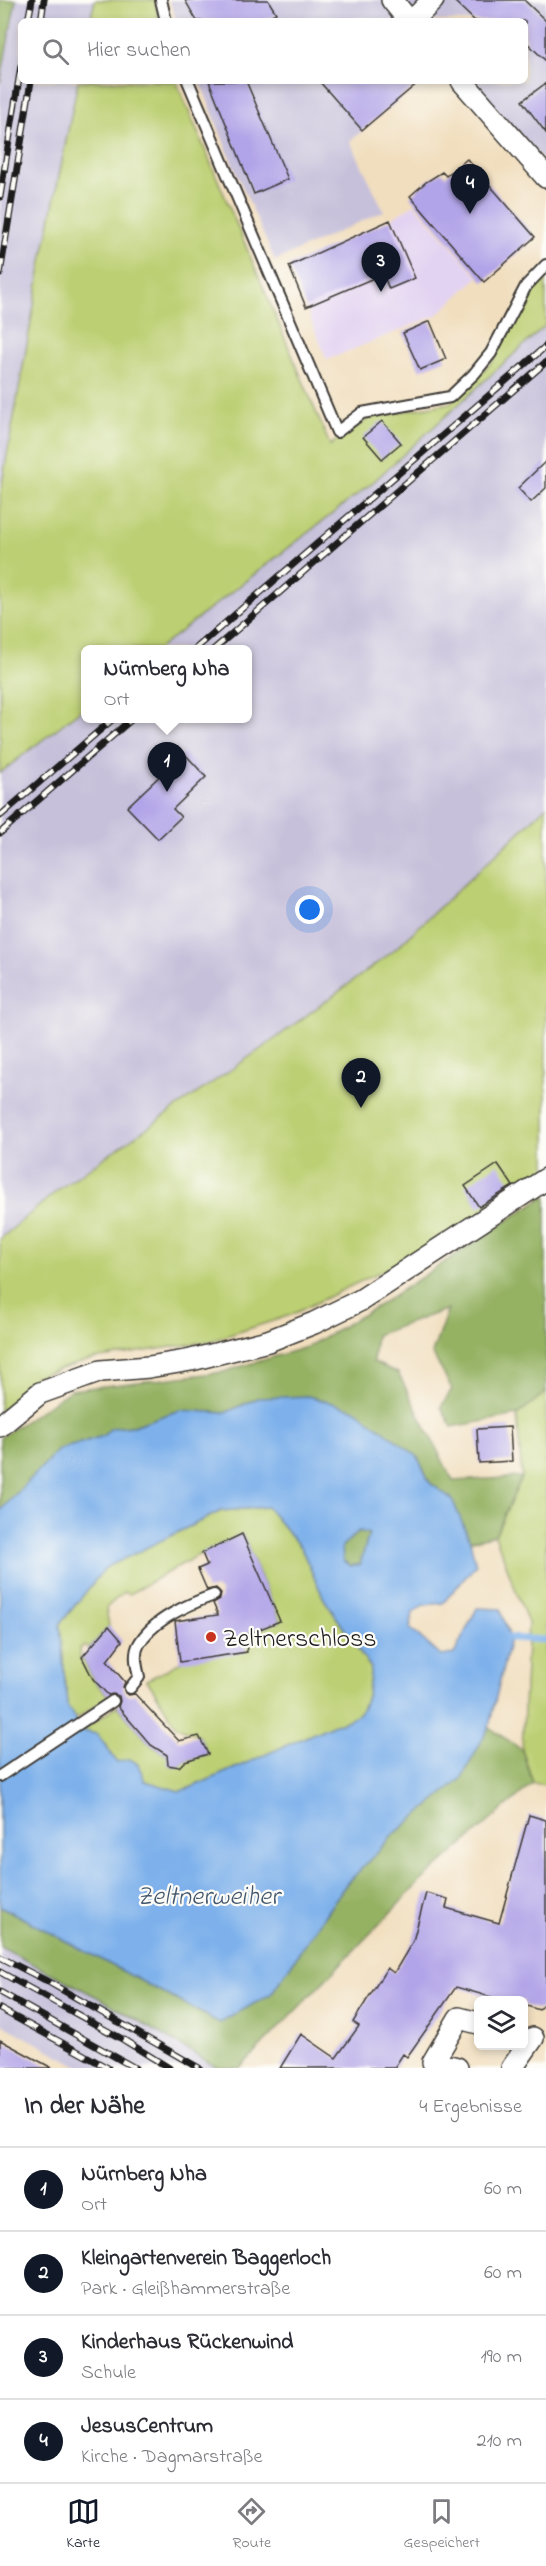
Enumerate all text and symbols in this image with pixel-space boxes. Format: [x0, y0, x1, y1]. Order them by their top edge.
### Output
search box [18, 18, 528, 84]
icon: search [39, 35, 72, 68]
text: Hier suchen [87, 35, 191, 67]
pin: 4 [450, 164, 490, 214]
pin: 3 [362, 242, 400, 292]
popup [81, 645, 252, 723]
text: Nürnberg Nha [104, 654, 229, 686]
text: Ort [104, 686, 130, 715]
pin: 1 [148, 742, 186, 792]
your location [295, 895, 324, 924]
pin: 2 [342, 1058, 380, 1108]
place label: Zeltnerschloss [223, 1621, 377, 1659]
marker: Zeltnerschloss [204, 1630, 218, 1644]
water label: Zeltnerweiher [137, 1878, 283, 1917]
map controls [474, 1996, 528, 2050]
button: layers [474, 1996, 528, 2050]
text: In der Nähe [24, 2088, 145, 2126]
text: 4 Ergebnisse [419, 2093, 522, 2122]
text: Nürnberg Nha [81, 2159, 207, 2191]
text: 1 [40, 2175, 47, 2204]
text: 60 m [484, 2175, 522, 2204]
text: Ort [81, 2191, 107, 2220]
text: Kleingartenverein Baggerloch [81, 2243, 331, 2275]
text: 2 [39, 2259, 48, 2288]
text: 60 m [484, 2259, 522, 2288]
text: Park · Gleißhammerstraße [81, 2275, 290, 2304]
text: Kinderhaus Rückenwind [81, 2327, 293, 2359]
text: 3 [39, 2343, 48, 2372]
text: 190 m [480, 2343, 522, 2372]
text: Schule [81, 2359, 136, 2388]
text: JesusCentrum [81, 2411, 213, 2443]
text: 4 [39, 2427, 48, 2456]
text: 210 m [477, 2427, 522, 2456]
text: Kirche · Dagmarstraße [81, 2443, 262, 2472]
tab: Karte [66, 2495, 100, 2555]
tab: Route [232, 2495, 271, 2555]
tab: Gespeichert [404, 2495, 480, 2555]

